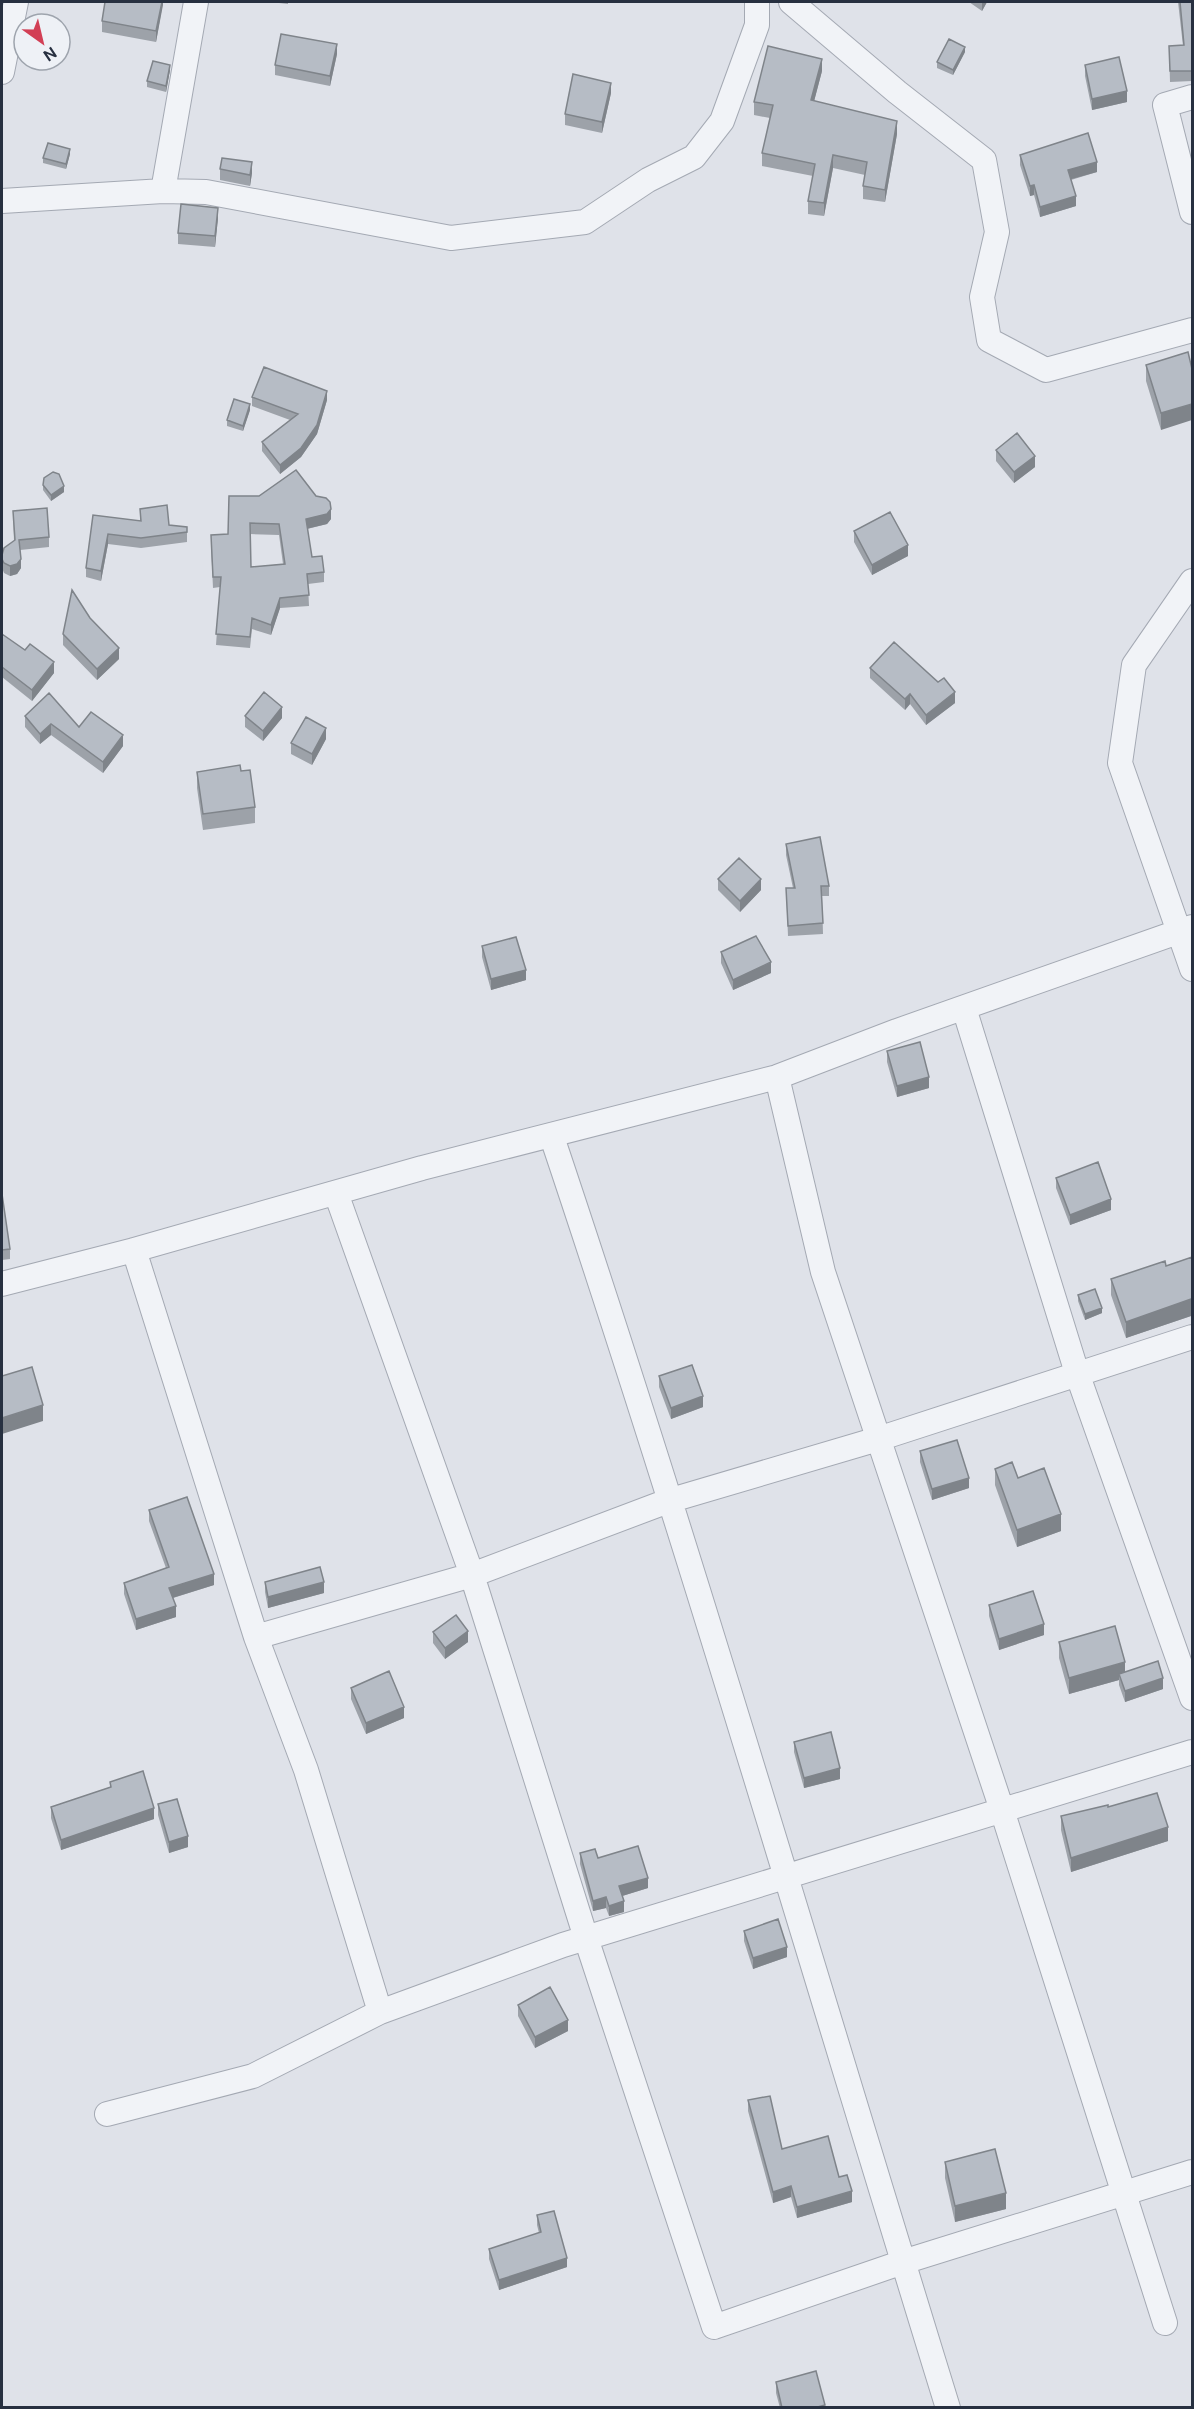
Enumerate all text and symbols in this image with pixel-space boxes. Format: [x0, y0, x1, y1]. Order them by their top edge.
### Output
north arrow [12, 12, 72, 72]
text: N [39, 42, 61, 66]

